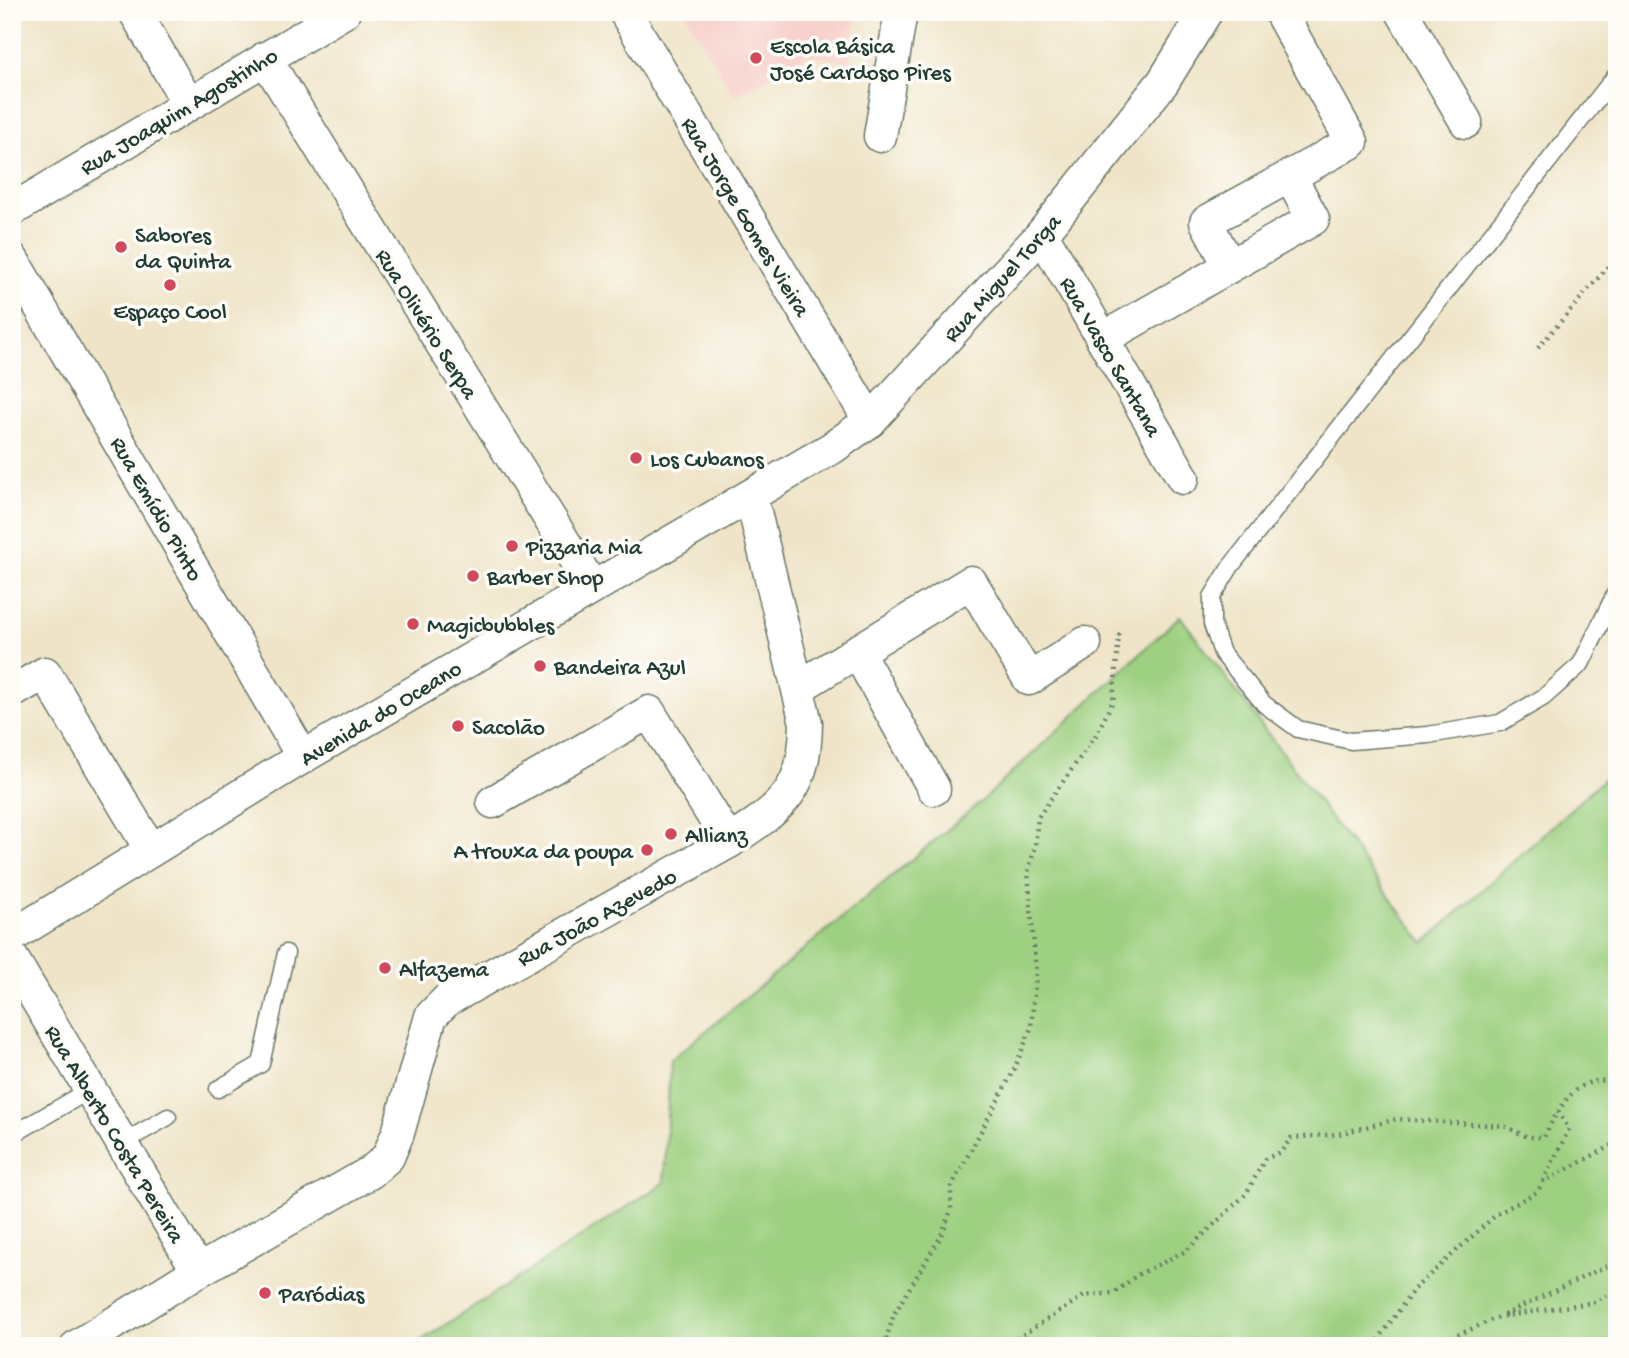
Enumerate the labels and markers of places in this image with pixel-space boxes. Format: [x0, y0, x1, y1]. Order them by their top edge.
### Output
place label: Escola Básica José Cardoso Pires [770, 35, 951, 88]
marker: Escola Básica José Cardoso Pires [748, 50, 764, 66]
place label: Sabores da Quinta [135, 224, 232, 277]
marker: Sabores da Quinta [113, 239, 129, 255]
marker: Espaço Cool [162, 277, 178, 293]
place label: Espaço Cool [113, 300, 227, 327]
place label: Los Cubanos [650, 448, 764, 475]
marker: Los Cubanos [628, 450, 644, 466]
place label: Pizzaria Mia [525, 536, 643, 563]
marker: Pizzaria Mia [504, 538, 520, 554]
place label: Barber Shop [486, 566, 604, 593]
marker: Barber Shop [465, 568, 481, 584]
place label: Magicbubbles [427, 614, 555, 641]
marker: Magicbubbles [405, 616, 421, 632]
place label: Bandeira Azul [553, 656, 686, 683]
marker: Bandeira Azul [532, 658, 548, 674]
place label: Sacolão [472, 716, 545, 743]
marker: Sacolão [450, 718, 466, 734]
place label: Allianz [685, 824, 748, 851]
marker: Allianz [663, 826, 679, 842]
place label: A trouxa da poupa [454, 840, 634, 867]
marker: A trouxa da poupa [639, 842, 655, 858]
place label: Alfazema [399, 958, 490, 985]
marker: Alfazema [377, 960, 393, 976]
place label: Paródias [278, 1283, 365, 1310]
marker: Paródias [257, 1285, 273, 1301]

